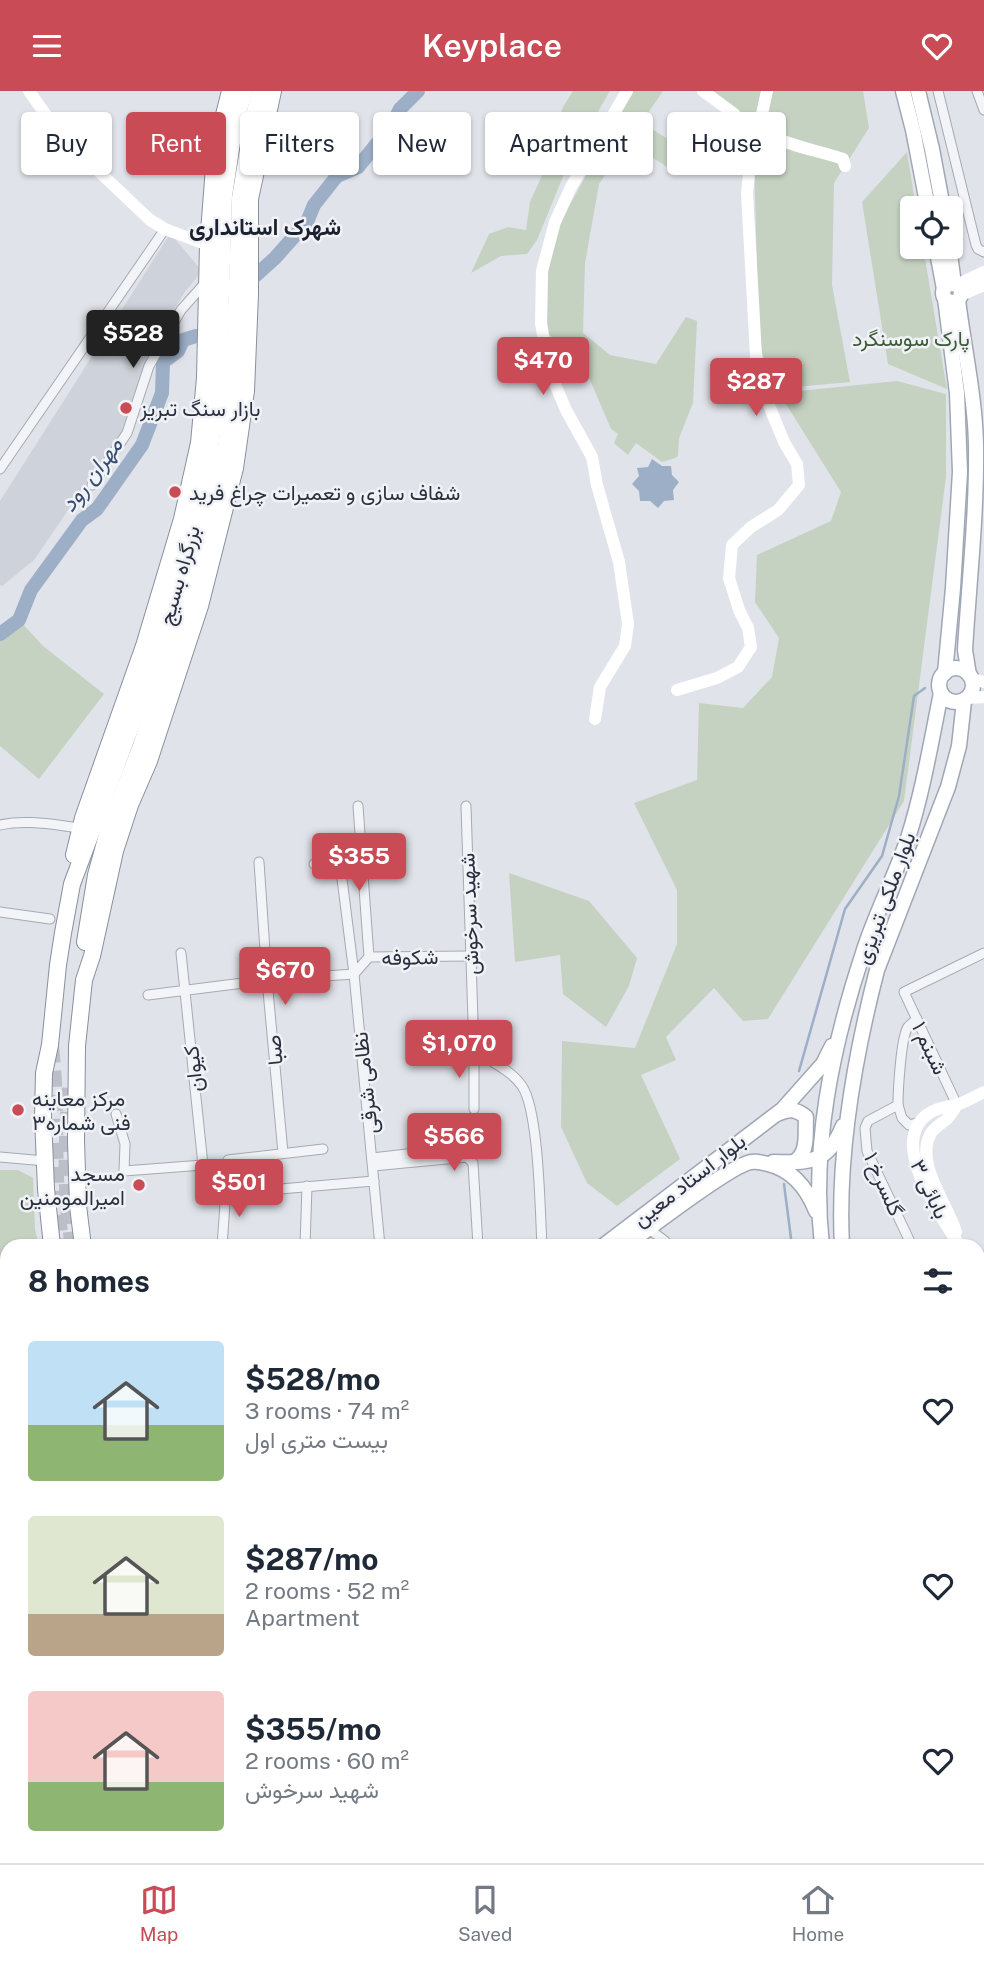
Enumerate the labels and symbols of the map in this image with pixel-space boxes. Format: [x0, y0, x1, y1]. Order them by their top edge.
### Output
district label: شهرک استانداری [189, 213, 341, 242]
pin: $528 [92, 310, 174, 370]
park label: پارک سوسنگرد [852, 326, 970, 353]
pin: $470 [502, 337, 584, 397]
pin: $287 [715, 359, 797, 418]
place label: بازار سنگ تبریز [139, 396, 260, 422]
marker: بازار سنگ تبریز [118, 400, 134, 416]
water label: مهران رود [54, 431, 130, 518]
place label: شفاف سازی و تعمیرات چراغ فرید [189, 480, 460, 507]
marker: شفاف سازی و تعمیرات چراغ فرید [167, 484, 183, 500]
street label: بزرگراه بسیج [153, 522, 207, 628]
street label: بلوار ملکى تبریزى [850, 829, 921, 968]
pin: $355 [318, 833, 400, 893]
street label: شهید سرخوش [454, 852, 485, 975]
street label: شکوفه [381, 944, 439, 971]
pin: $670 [244, 947, 326, 1007]
street label: شبنم ۱ [905, 1018, 953, 1079]
pin: $1,070 [402, 1021, 516, 1080]
street label: نظامی شرقی [347, 1031, 384, 1135]
street label: صبا [260, 1034, 288, 1066]
street label: کیوان [178, 1044, 209, 1093]
place label: مرکز معاینه فنی شماره۳ [32, 1086, 131, 1136]
marker: مرکز معاینه فنی شماره۳ [10, 1102, 26, 1118]
pin: $566 [413, 1114, 495, 1173]
street label: بلوار استاد معین [628, 1128, 751, 1233]
street label: گلسرخ ۱ [857, 1148, 909, 1221]
street label: بابائی ۳ [905, 1155, 955, 1223]
pin: $501 [198, 1159, 280, 1219]
place label: مسجد امیرالمومنین [20, 1161, 125, 1211]
marker: مسجد امیرالمومنین [131, 1177, 147, 1193]

